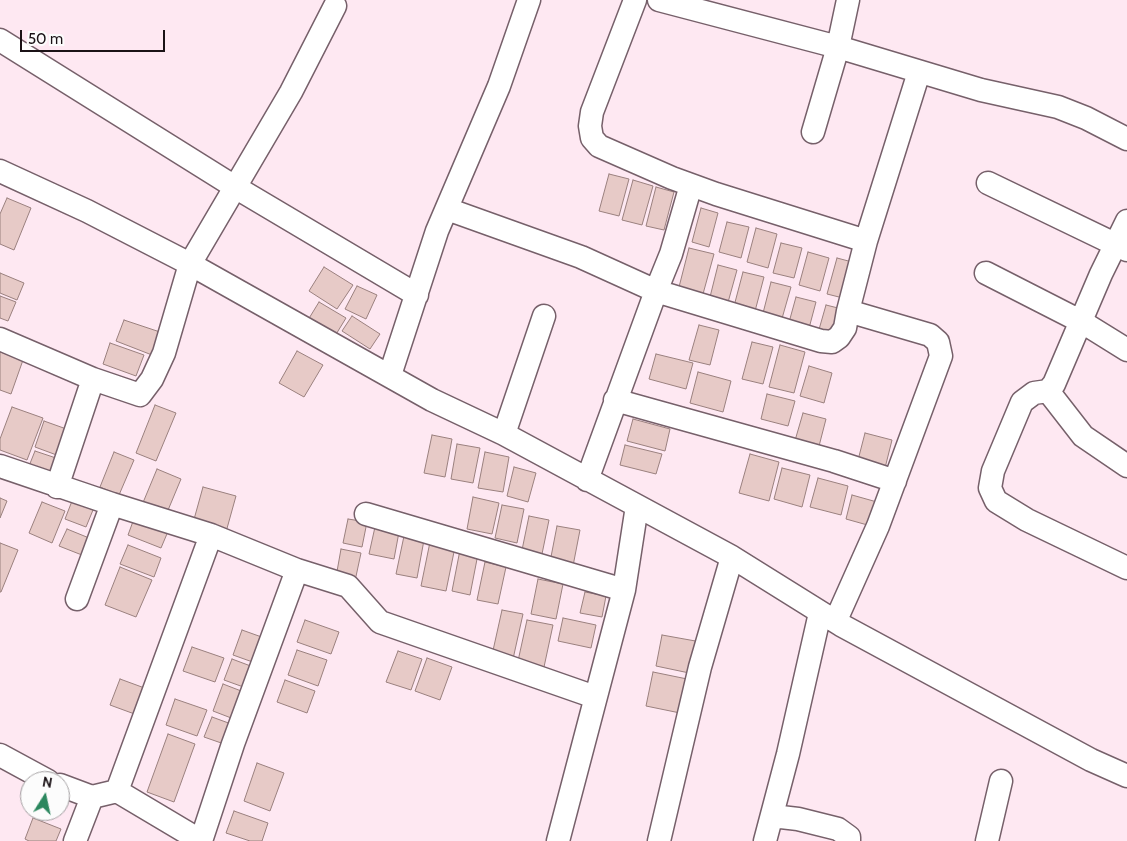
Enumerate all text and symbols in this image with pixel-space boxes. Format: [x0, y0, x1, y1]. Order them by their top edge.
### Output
scale bar [22, 20, 168, 52]
text: 50 m [28, 30, 63, 48]
north arrow [20, 771, 70, 821]
text: N [41, 772, 54, 792]

